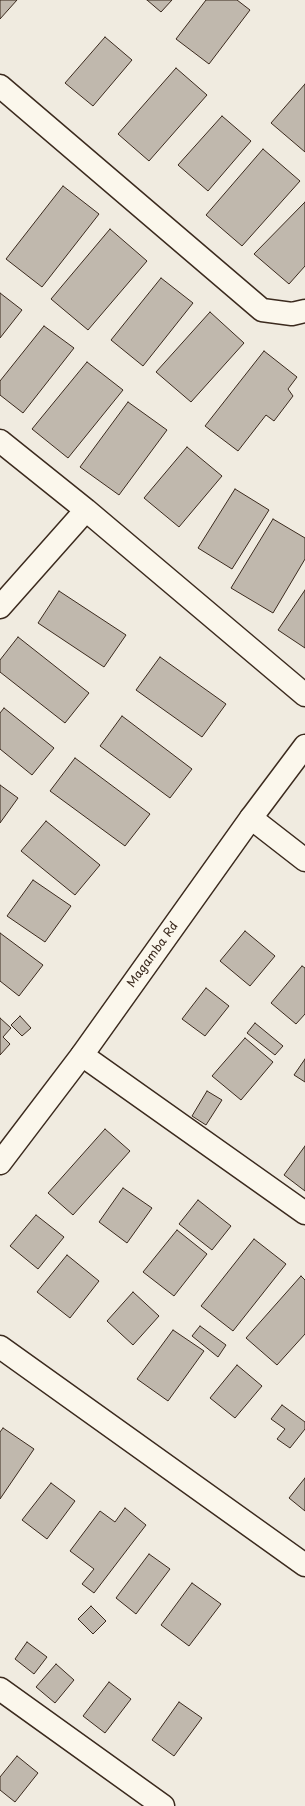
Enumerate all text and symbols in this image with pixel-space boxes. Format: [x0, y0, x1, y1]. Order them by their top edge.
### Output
street label: Magamba Rd [124, 919, 182, 991]

